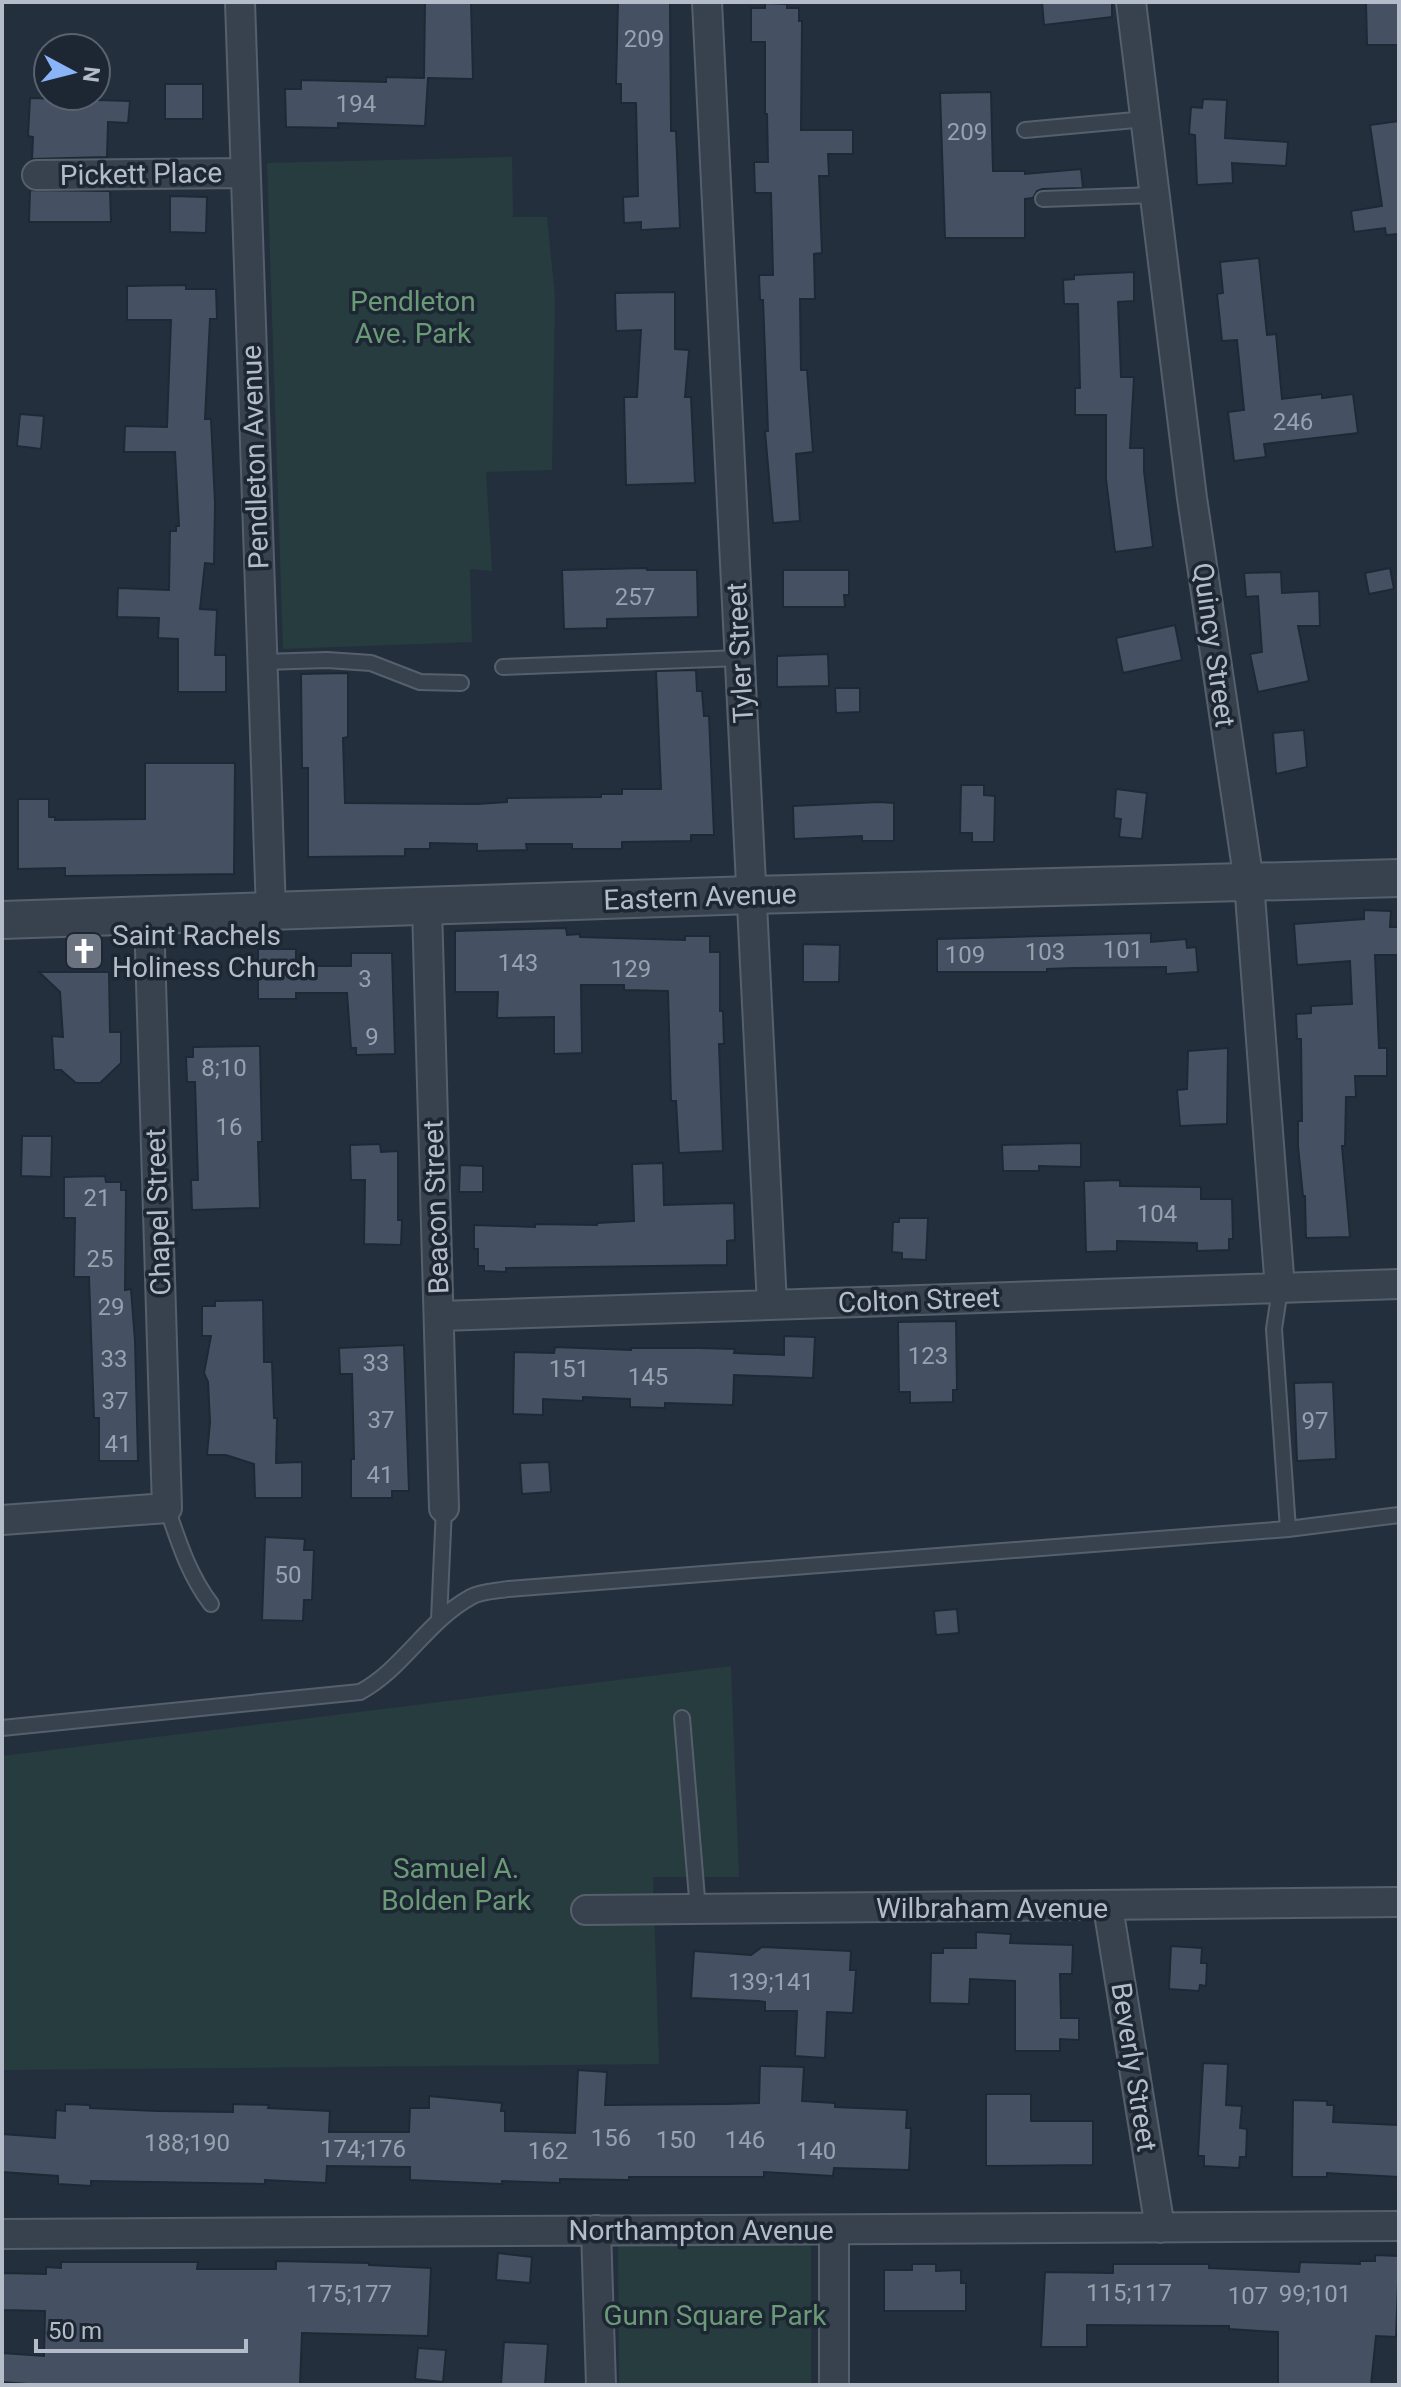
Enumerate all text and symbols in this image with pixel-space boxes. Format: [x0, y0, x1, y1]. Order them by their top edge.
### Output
house number: 209 [624, 25, 664, 53]
north arrow [32, 32, 112, 112]
text: N [78, 65, 105, 84]
house number: 194 [336, 90, 376, 118]
house number: 209 [947, 118, 987, 146]
street label: Pickett Place [60, 156, 222, 192]
park label: Pendleton Ave. Park [350, 285, 476, 350]
street label: Pendleton Avenue [235, 344, 275, 570]
house number: 246 [1273, 408, 1313, 436]
street label: Quincy Street [1186, 561, 1242, 729]
street label: Tyler Street [720, 582, 760, 724]
house number: 257 [615, 583, 655, 611]
street label: Eastern Avenue [603, 877, 797, 917]
place label: Saint Rachels Holiness Church [112, 919, 316, 984]
church icon: Saint Rachels Holiness Church [63, 930, 105, 972]
house number: 101 [1103, 936, 1143, 964]
house number: 103 [1025, 938, 1065, 966]
house number: 109 [945, 941, 985, 969]
house number: 143 [498, 949, 538, 977]
house number: 129 [611, 955, 651, 983]
house number: 3 [358, 965, 372, 993]
house number: 9 [365, 1023, 379, 1051]
house number: 8;10 [201, 1054, 247, 1082]
house number: 16 [216, 1113, 242, 1141]
street label: Beacon Street [416, 1119, 456, 1295]
street label: Chapel Street [139, 1128, 177, 1296]
house number: 21 [84, 1184, 110, 1212]
house number: 104 [1137, 1200, 1177, 1228]
house number: 25 [87, 1245, 113, 1273]
street label: Colton Street [837, 1281, 1001, 1319]
house number: 29 [98, 1293, 124, 1321]
house number: 123 [908, 1342, 948, 1370]
house number: 33 [101, 1345, 127, 1373]
house number: 33 [363, 1349, 389, 1377]
house number: 151 [549, 1355, 589, 1383]
house number: 145 [628, 1363, 668, 1391]
house number: 37 [102, 1387, 128, 1415]
house number: 37 [368, 1406, 394, 1434]
house number: 97 [1302, 1407, 1328, 1435]
house number: 41 [105, 1430, 131, 1458]
house number: 41 [367, 1461, 393, 1489]
house number: 50 [275, 1561, 301, 1589]
park label: Samuel A. Bolden Park [381, 1852, 532, 1917]
street label: Wilbraham Avenue [876, 1892, 1108, 1925]
house number: 139;141 [728, 1968, 814, 1996]
street label: Beverly Street [1104, 1980, 1164, 2154]
house number: 156 [591, 2124, 631, 2152]
house number: 150 [656, 2126, 696, 2154]
house number: 146 [725, 2126, 765, 2154]
house number: 188;190 [144, 2129, 230, 2157]
house number: 174;176 [320, 2135, 406, 2163]
house number: 162 [528, 2137, 568, 2165]
house number: 140 [796, 2137, 836, 2165]
street label: Northampton Avenue [568, 2214, 834, 2247]
house number: 115;117 [1086, 2279, 1172, 2307]
house number: 175;177 [306, 2280, 392, 2308]
house number: 99;101 [1279, 2280, 1351, 2308]
house number: 107 [1228, 2282, 1268, 2310]
park label: Gunn Square Park [603, 2299, 827, 2332]
scale bar [36, 2303, 246, 2353]
text: 50 m [48, 2317, 102, 2345]

